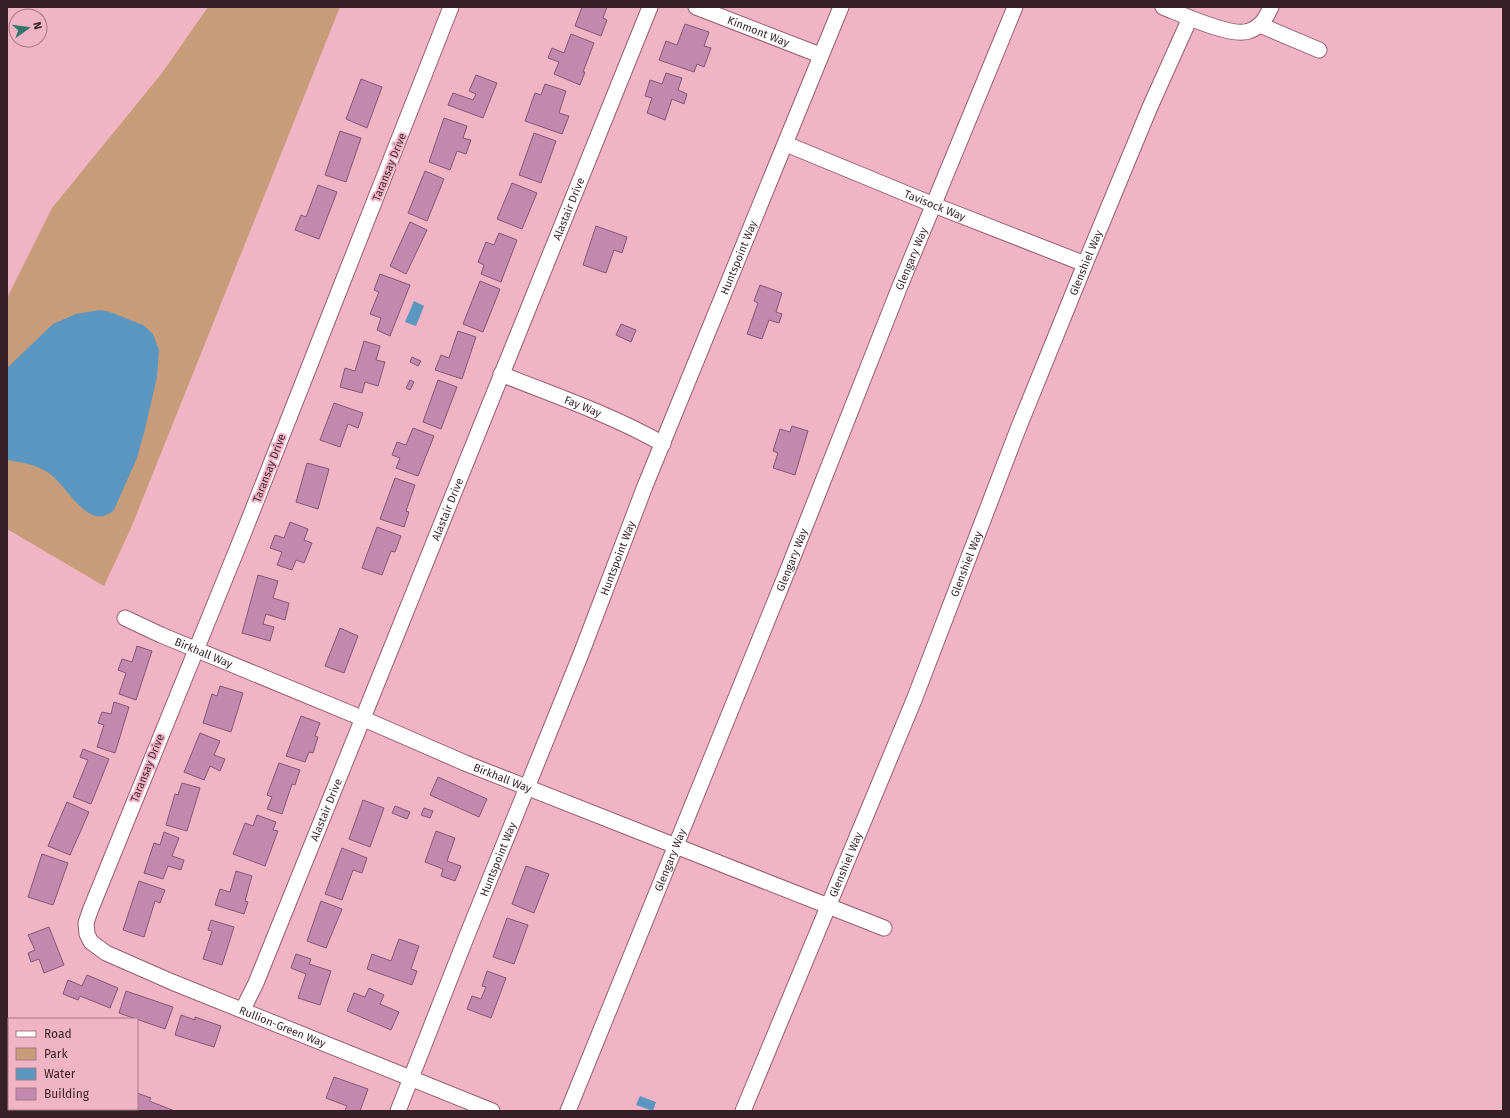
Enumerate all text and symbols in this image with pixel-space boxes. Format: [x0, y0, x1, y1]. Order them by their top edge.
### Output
north arrow [8, 8, 48, 48]
street label: Kinmont Way [726, 14, 792, 50]
text: N [30, 21, 44, 31]
street label: Taransay Drive [370, 131, 409, 203]
street label: Alastair Drive [551, 176, 587, 242]
street label: Tavisock Way [902, 187, 968, 224]
street label: Huntspoint Way [718, 218, 760, 297]
street label: Glengary Way [893, 225, 931, 292]
street label: Glenshiel Way [1067, 228, 1106, 297]
street label: Fay Way [562, 393, 604, 420]
street label: Taransay Drive [250, 432, 289, 504]
street label: Alastair Drive [429, 476, 466, 543]
street label: Huntspoint Way [598, 518, 638, 597]
street label: Glengary Way [774, 526, 811, 593]
street label: Glenshiel Way [948, 529, 985, 599]
street label: Birkhall Way [173, 635, 235, 671]
street label: Taransay Drive [128, 732, 167, 804]
street label: Birkhall Way [471, 761, 534, 796]
street label: Alastair Drive [308, 777, 345, 843]
street label: Huntspoint Way [478, 820, 519, 898]
street label: Glengary Way [652, 826, 689, 893]
street label: Glenshiel Way [827, 830, 866, 899]
street label: Rullion-Green Way [237, 1004, 328, 1051]
legend [8, 1018, 138, 1110]
text: Road [44, 1027, 72, 1041]
text: Park [44, 1047, 68, 1061]
text: Water [44, 1067, 76, 1081]
text: Building [44, 1087, 90, 1101]

